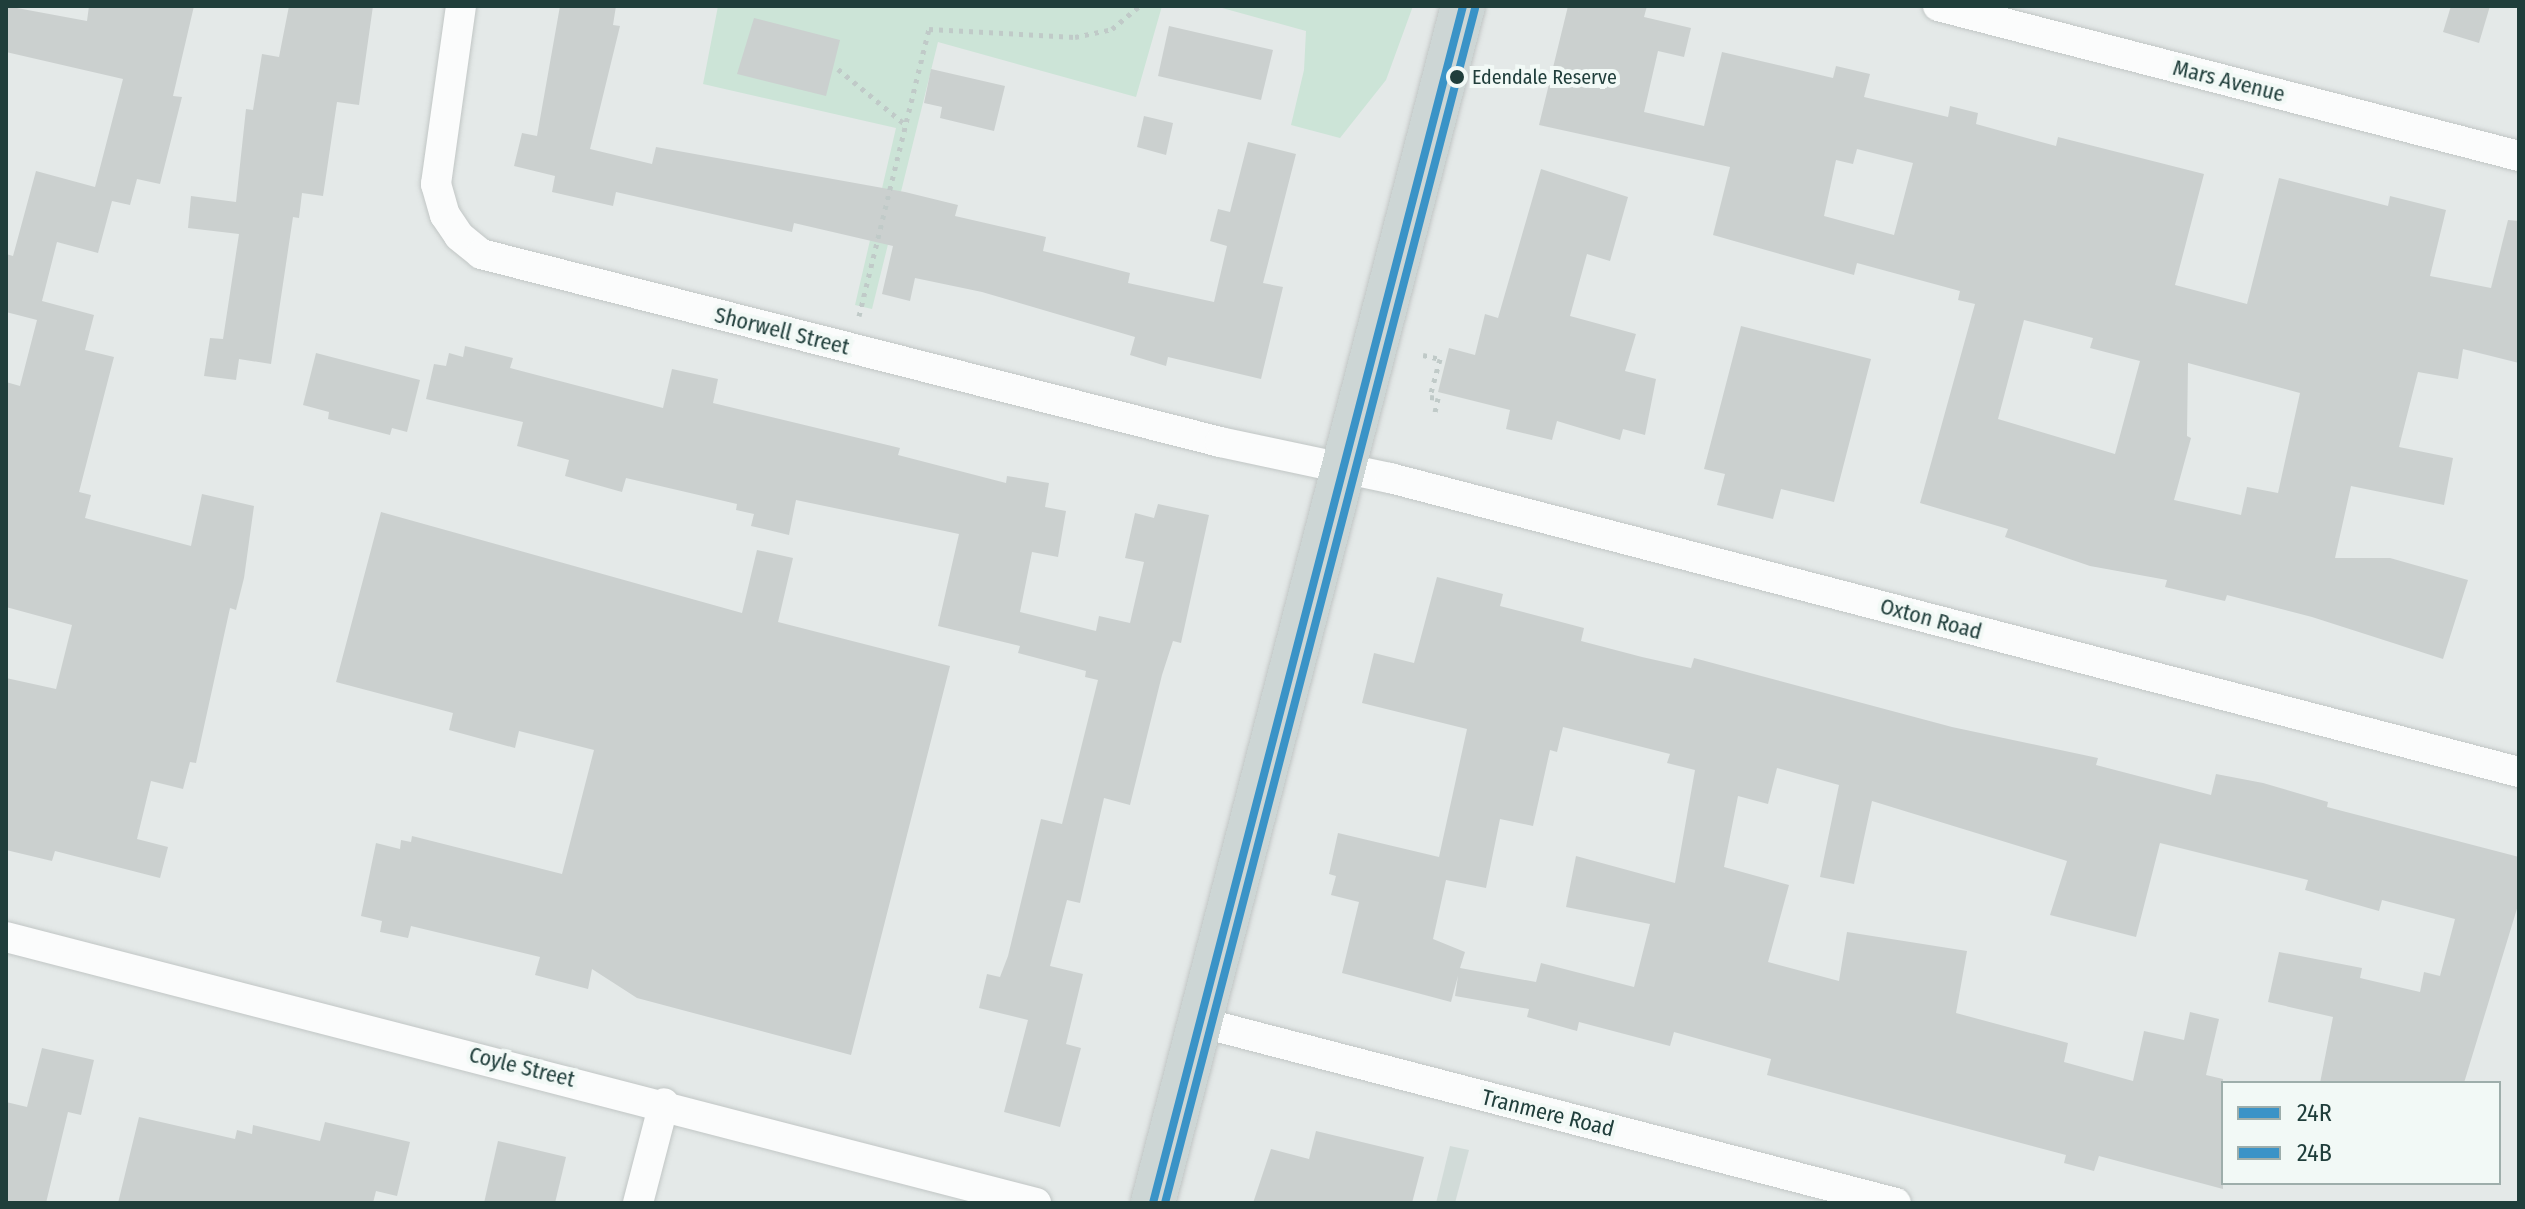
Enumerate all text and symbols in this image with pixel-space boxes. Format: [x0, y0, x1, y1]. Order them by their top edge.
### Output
street label: Mars Avenue [2170, 54, 2288, 108]
place label: Edendale Reserve [1472, 65, 1617, 89]
marker: Edendale Reserve [1449, 69, 1465, 85]
street label: Shorwell Street [712, 302, 852, 360]
street label: Oxton Road [1877, 593, 1985, 645]
street label: Coyle Street [466, 1041, 578, 1093]
legend [2221, 1081, 2501, 1185]
street label: Tranmere Road [1479, 1084, 1617, 1142]
text: 24R [2297, 1099, 2332, 1127]
text: 24B [2297, 1139, 2332, 1167]

